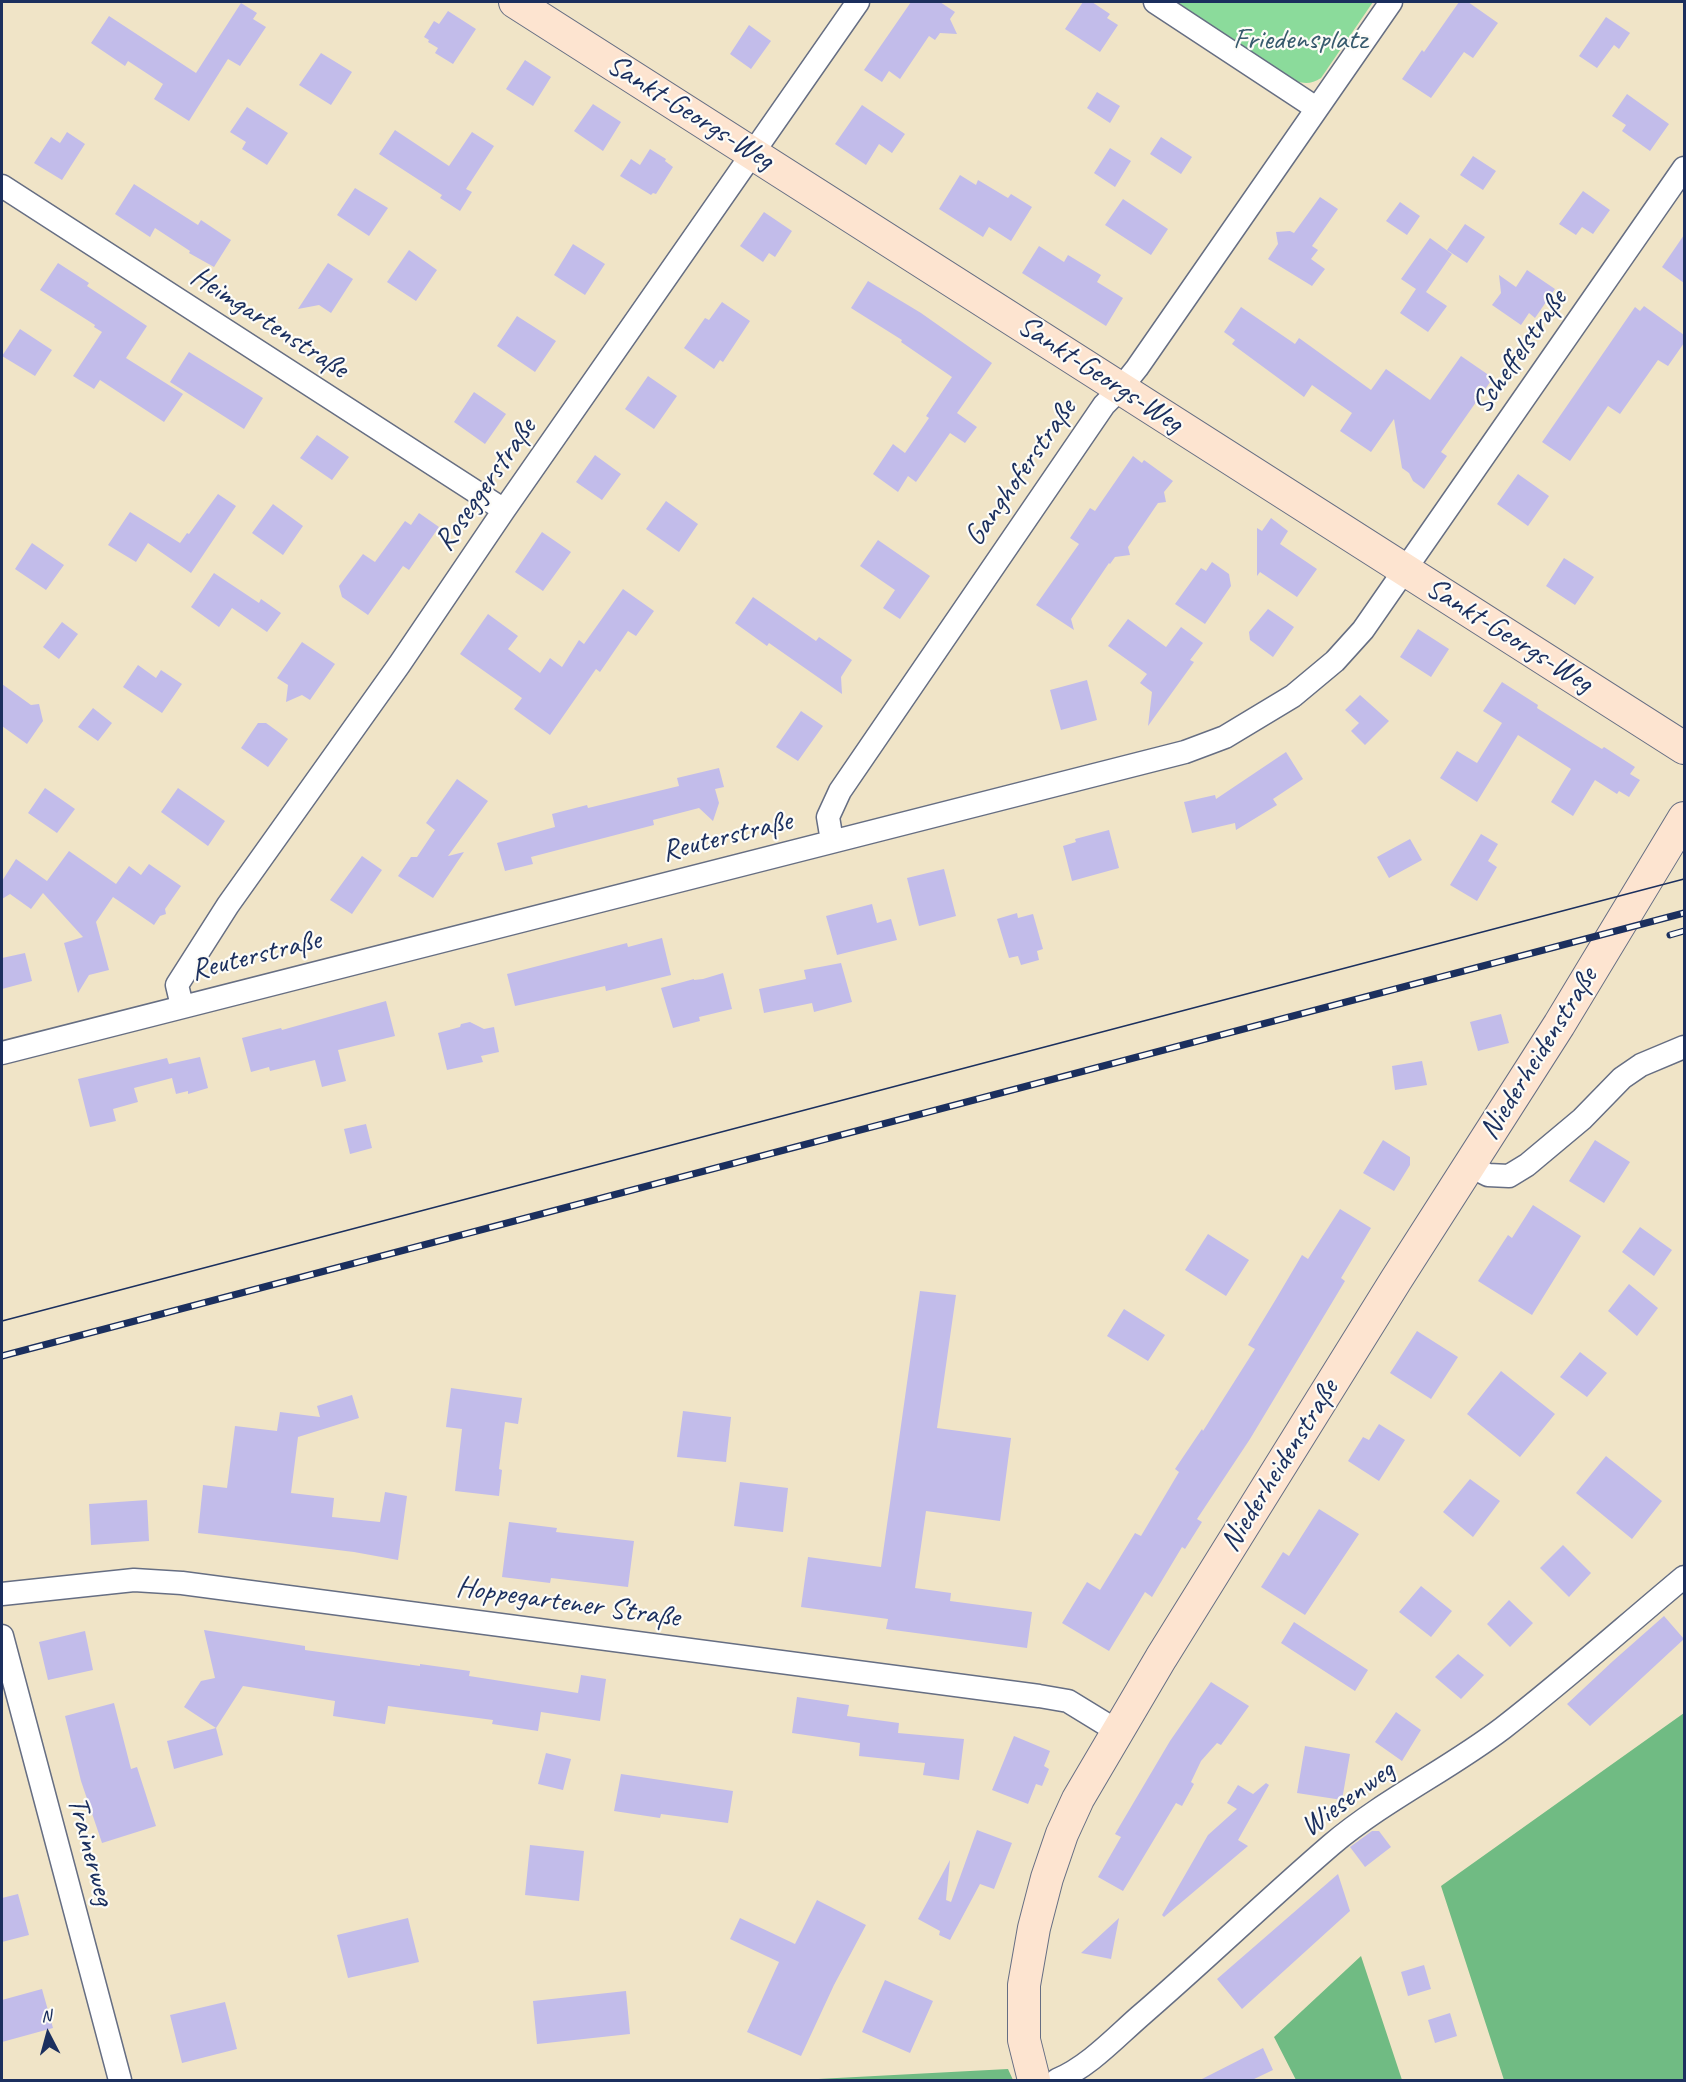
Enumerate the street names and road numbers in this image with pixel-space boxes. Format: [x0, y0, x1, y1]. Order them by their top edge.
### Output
street label: Sankt-Georgs-Weg [600, 47, 780, 179]
street label: Heimgartenstraße [183, 259, 355, 387]
street label: Scheffelstraße [1464, 283, 1576, 421]
street label: Sankt-Georgs-Weg [1010, 308, 1190, 442]
street label: Ganghoferstraße [957, 393, 1085, 553]
street label: Roseggerstraße [427, 412, 545, 558]
street label: Sankt-Georgs-Weg [1419, 570, 1599, 702]
street label: Reuterstraße [658, 803, 796, 871]
street label: Reuterstraße [187, 922, 325, 990]
street label: Niederheidenstraße [1472, 961, 1606, 1147]
street label: Niederheidenstraße [1213, 1373, 1347, 1559]
street label: Hoppegartener Straße [454, 1569, 682, 1637]
street label: Wiesenweg [1294, 1753, 1402, 1845]
street label: Trainerweg [58, 1793, 122, 1909]

